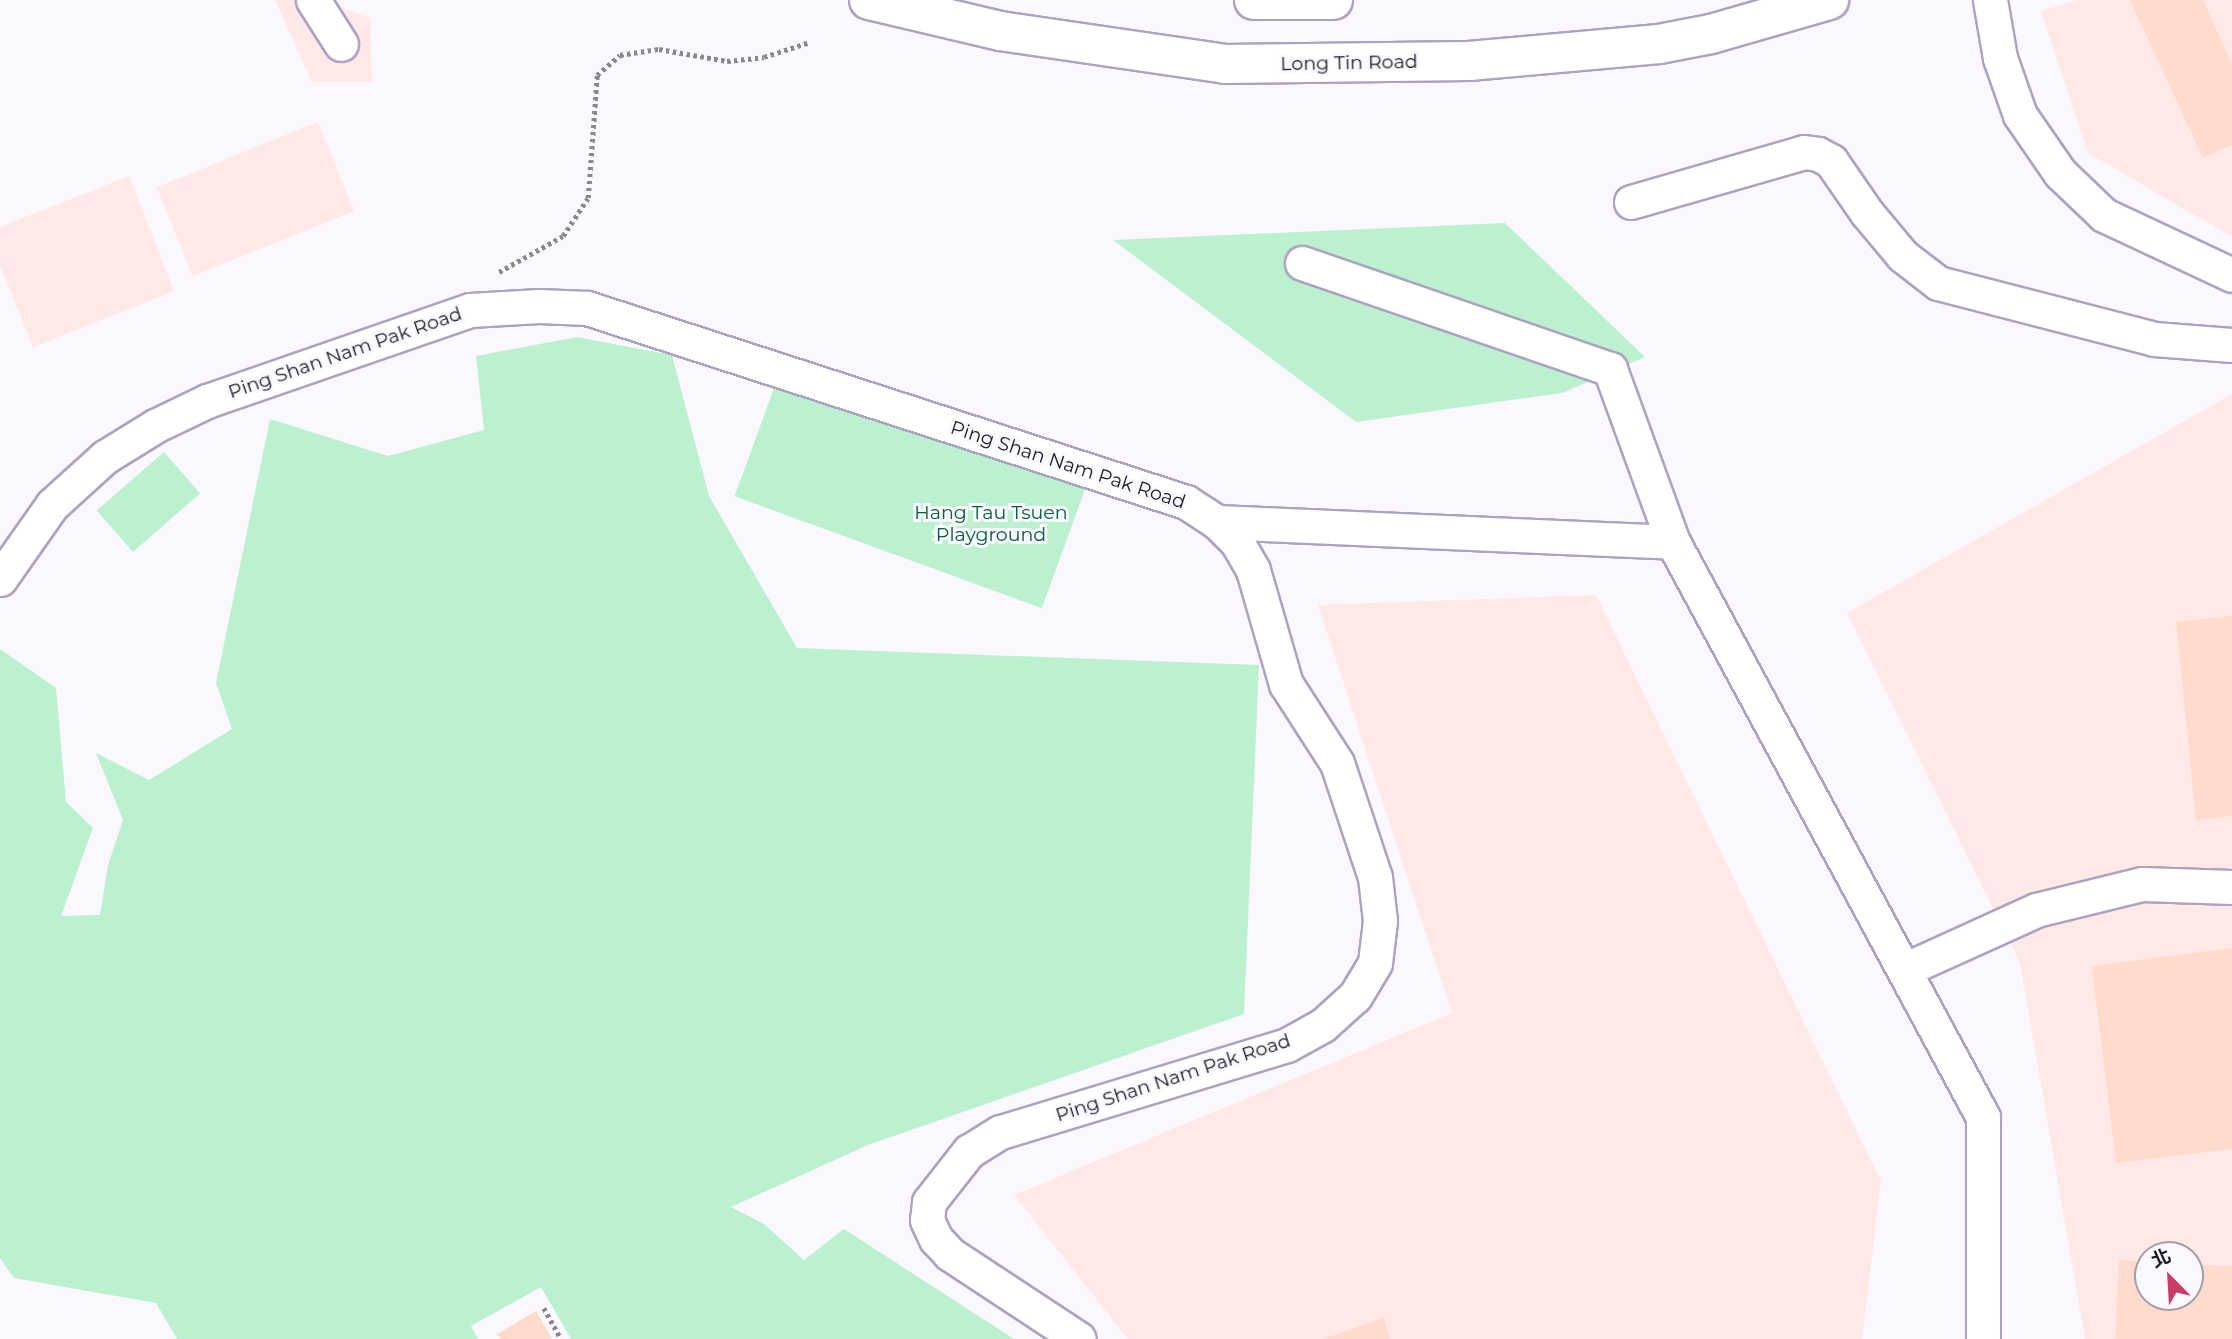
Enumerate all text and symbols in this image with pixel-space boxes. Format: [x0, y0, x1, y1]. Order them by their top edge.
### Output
street label: Long Tin Road [1280, 50, 1418, 76]
street label: Ping Shan Nam Pak Road [225, 302, 465, 404]
street label: Ping Shan Nam Pak Road [948, 416, 1188, 514]
park label: Hang Tau Tsuen Playground [914, 502, 1068, 546]
street label: Ping Shan Nam Pak Road [1053, 1029, 1293, 1127]
north arrow [2134, 1241, 2204, 1311]
text: 北 [2148, 1244, 2174, 1273]

